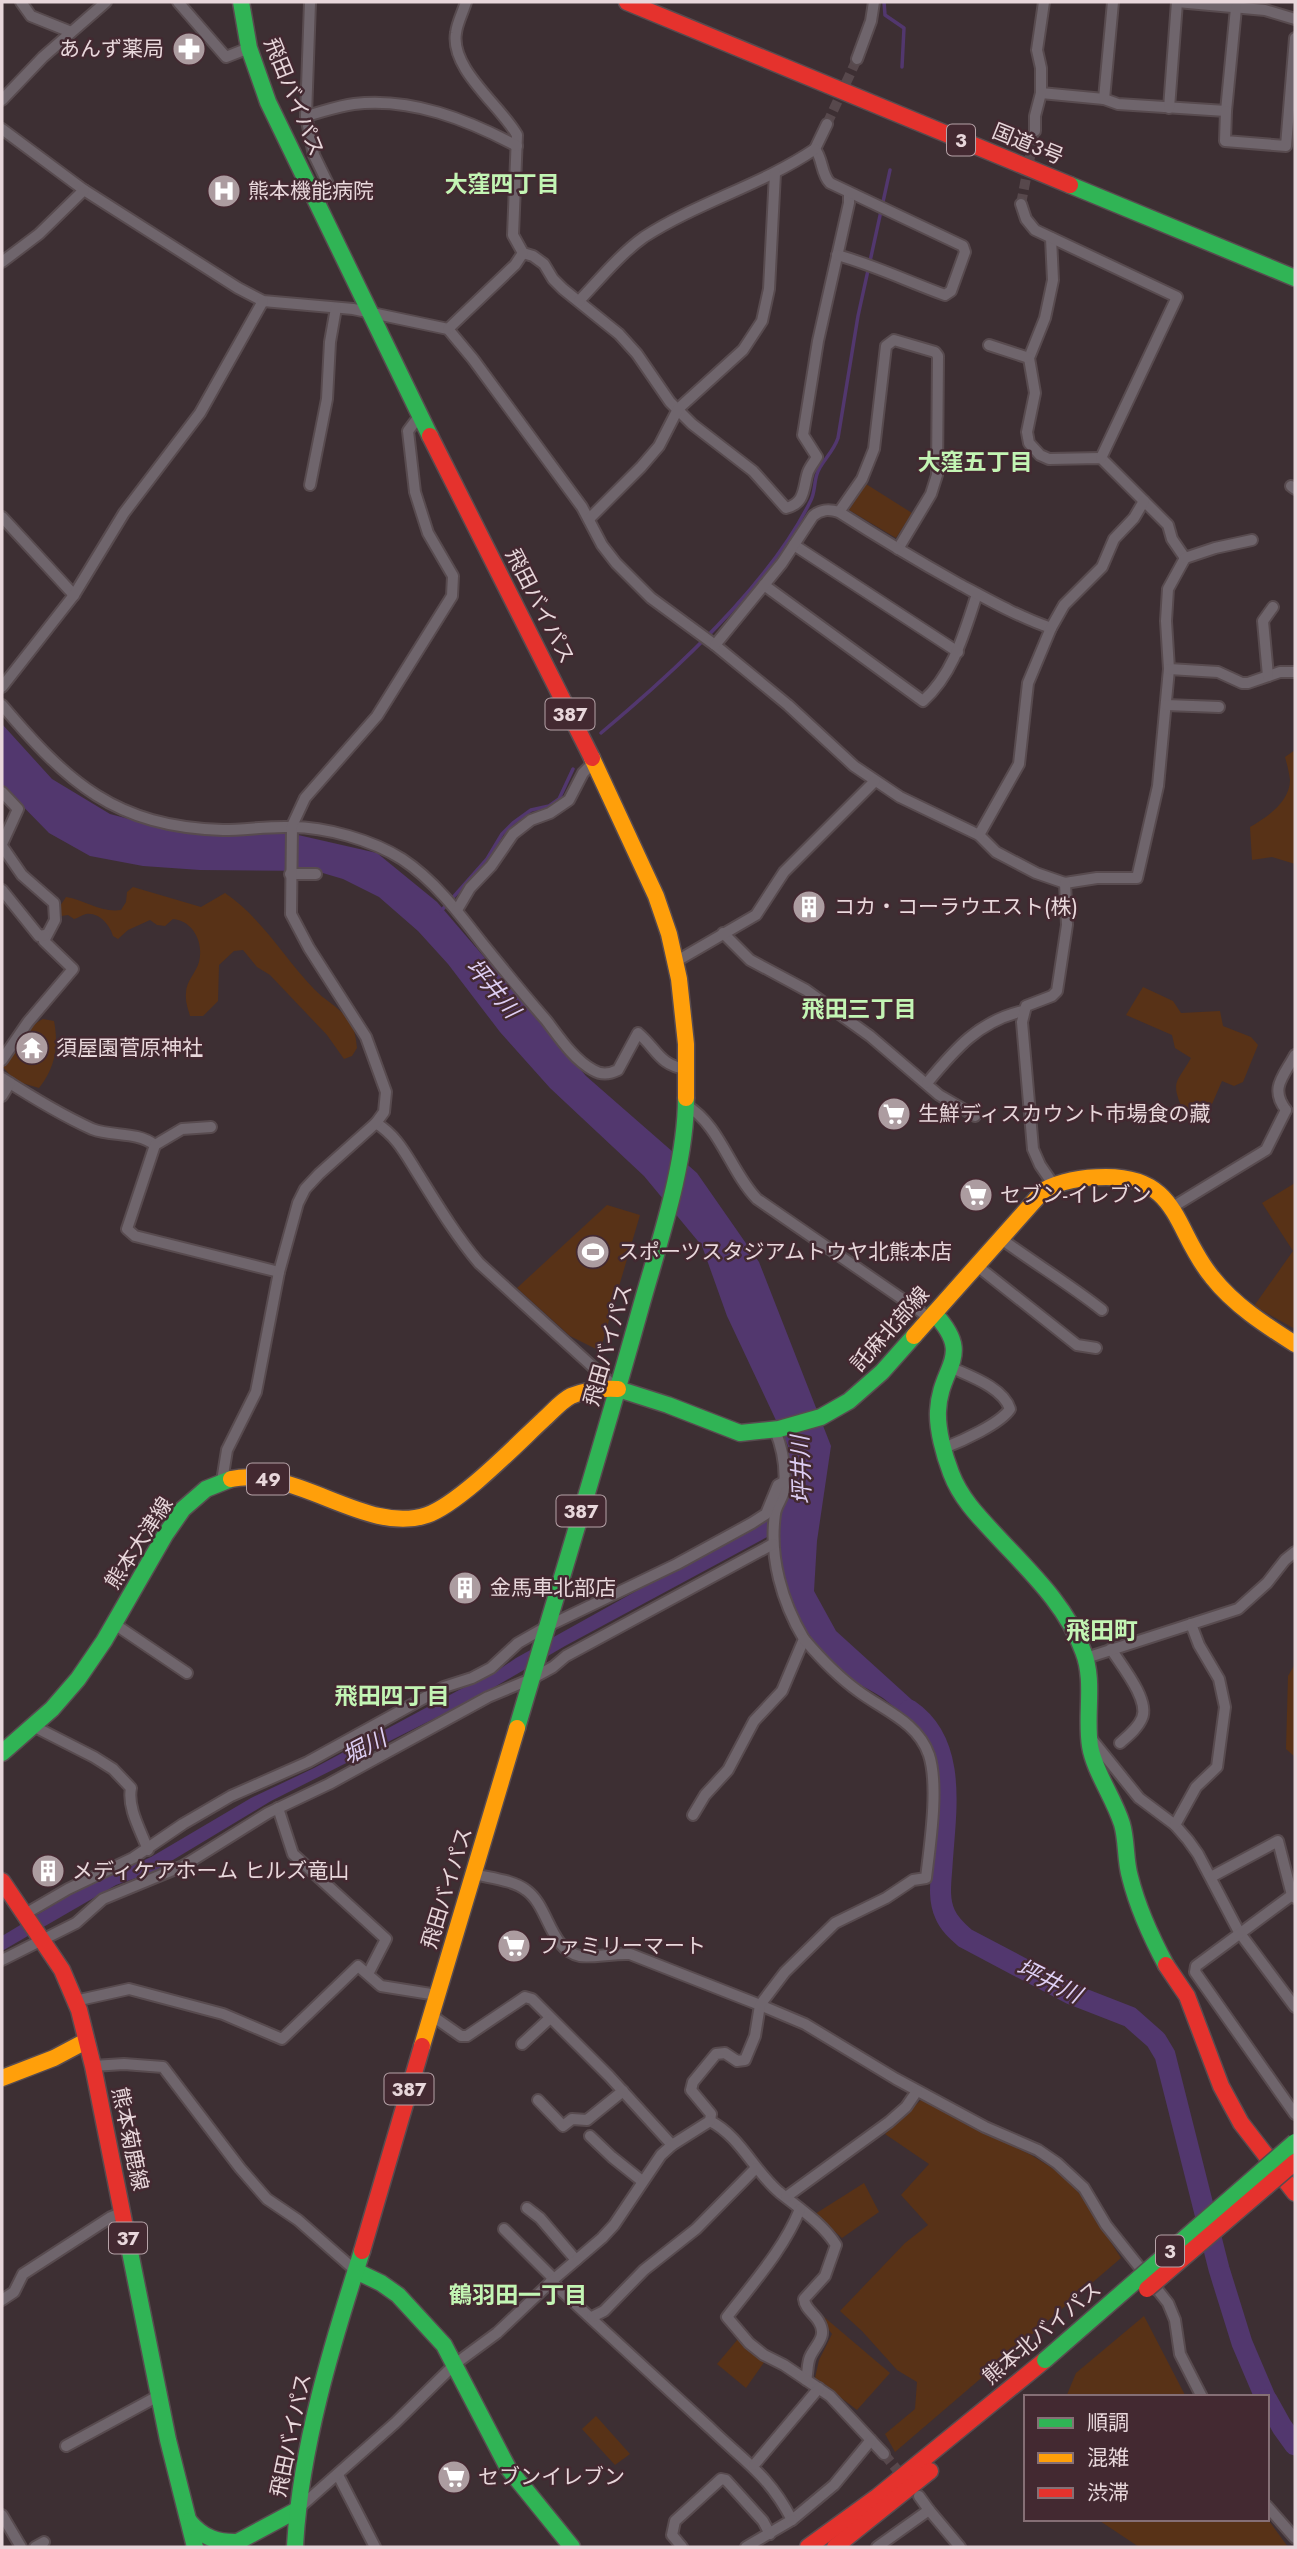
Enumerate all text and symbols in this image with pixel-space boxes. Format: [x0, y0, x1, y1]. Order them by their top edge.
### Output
pharmacy icon: あんず薬局 [170, 30, 208, 68]
street label: 飛田バイパス [257, 33, 331, 161]
place label: あんず薬局 [59, 34, 164, 64]
street label: 国道3号 [988, 116, 1068, 172]
road number: 3 [947, 124, 975, 156]
district label: 大窪四丁目 [445, 167, 560, 201]
hospital icon: 熊本機能病院 [205, 172, 243, 210]
place label: 熊本機能病院 [248, 176, 374, 206]
district label: 大窪五丁目 [918, 445, 1033, 479]
street label: 飛田バイパス [498, 543, 582, 669]
road number: 387 [546, 698, 594, 730]
building icon: コカ・コーラウエスト(株) [790, 888, 828, 926]
place label: コカ・コーラウエスト(株) [834, 892, 1078, 922]
water label: 坪井川 [458, 951, 530, 1028]
district label: 飛田三丁目 [802, 992, 917, 1026]
temple icon: 須屋園菅原神社 [13, 1029, 51, 1067]
place label: 須屋園菅原神社 [56, 1033, 203, 1063]
supermarket icon: 生鮮ディスカウント市場食の藏 [875, 1095, 913, 1133]
place label: 生鮮ディスカウント市場食の藏 [918, 1099, 1211, 1129]
supermarket icon: セブン-イレブン [957, 1176, 995, 1214]
place label: セブン-イレブン [1000, 1180, 1151, 1210]
sports icon: スポーツスタジアムトウヤ北熊本店 [574, 1233, 612, 1271]
place label: スポーツスタジアムトウヤ北熊本店 [618, 1237, 952, 1267]
street label: 託麻北部線 [844, 1280, 936, 1378]
street label: 飛田バイパス [576, 1281, 640, 1409]
water label: 坪井川 [783, 1432, 819, 1505]
road number: 49 [247, 1464, 289, 1494]
street label: 熊本大津線 [98, 1491, 180, 1595]
road number: 387 [556, 1496, 606, 1526]
building icon: 金馬車北部店 [446, 1569, 484, 1607]
place label: 金馬車北部店 [490, 1573, 616, 1603]
district label: 飛田町 [1066, 1613, 1138, 1648]
district label: 飛田四丁目 [335, 1679, 450, 1713]
water label: 堀川 [336, 1720, 395, 1773]
street label: 飛田バイパス [414, 1824, 480, 1952]
building icon: メディケアホーム ヒルズ竜山 [29, 1852, 67, 1890]
place label: メディケアホーム ヒルズ竜山 [72, 1856, 349, 1886]
supermarket icon: ファミリーマート [495, 1927, 533, 1965]
place label: ファミリーマート [538, 1931, 706, 1961]
water label: 坪井川 [1011, 1951, 1090, 2013]
road number: 387 [384, 2074, 434, 2104]
street label: 熊本菊鹿線 [104, 2085, 156, 2193]
road number: 37 [109, 2222, 147, 2254]
road number: 3 [1156, 2236, 1184, 2266]
street label: 熊本北バイパス [976, 2274, 1108, 2392]
district label: 鶴羽田一丁目 [449, 2278, 587, 2312]
street label: 飛田バイパス [263, 2370, 319, 2500]
legend [1024, 2395, 1269, 2521]
text: 順調 [1087, 2408, 1129, 2438]
text: 混雑 [1087, 2443, 1129, 2473]
supermarket icon: セブンイレブン [435, 2458, 473, 2496]
place label: セブンイレブン [478, 2462, 625, 2492]
text: 渋滞 [1087, 2478, 1129, 2508]

